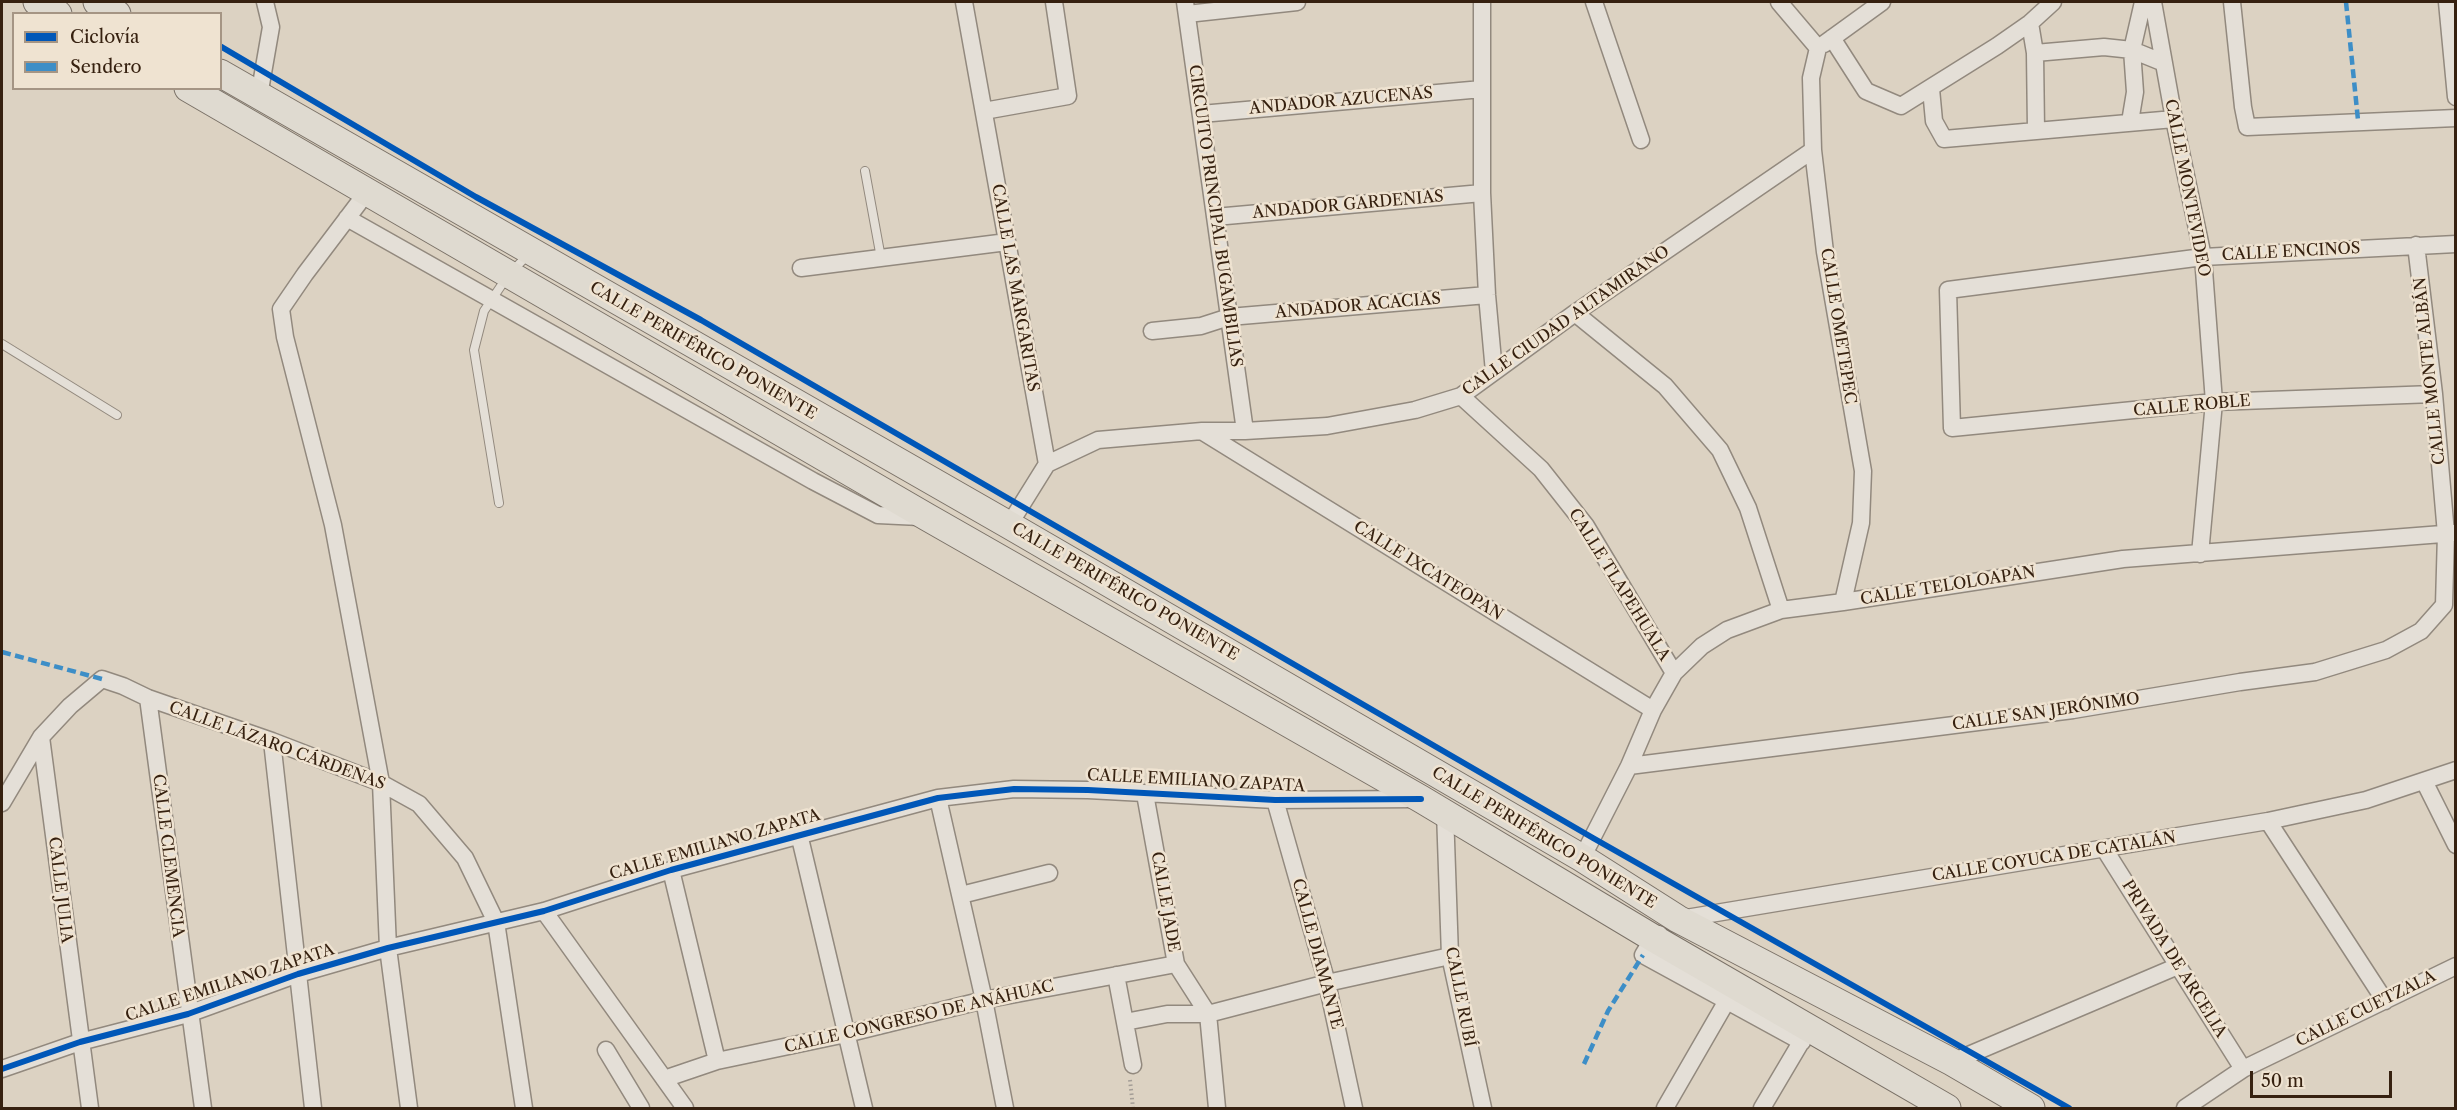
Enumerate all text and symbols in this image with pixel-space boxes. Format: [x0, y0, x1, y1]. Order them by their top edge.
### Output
legend [12, 12, 222, 90]
text: Ciclovía [70, 26, 139, 48]
text: Sendero [70, 56, 142, 78]
street label: CIRCUITO PRINCIPAL BUGAMBILIAS [1184, 64, 1246, 368]
street label: ANDADOR AZUCENAS [1248, 83, 1434, 119]
street label: CALLE MONTEVIDEO [2160, 98, 2214, 278]
street label: CALLE LAS MARGARITAS [987, 183, 1043, 393]
street label: ANDADOR GARDENIAS [1251, 187, 1445, 223]
street label: CALLE ENCINOS [2221, 239, 2361, 265]
street label: CALLE CIUDAD ALTAMIRANO [1459, 242, 1673, 400]
street label: CALLE OMETEPEC [1816, 247, 1860, 405]
street label: CALLE MONTE ALBÁN [2411, 276, 2449, 466]
street label: CALLE PERIFÉRICO PONIENTE [586, 278, 820, 424]
street label: ANDADOR ACACIAS [1274, 289, 1442, 323]
street label: CALLE ROBLE [2133, 391, 2251, 421]
street label: CALLE TLAPEHUALA [1564, 505, 1674, 665]
street label: CALLE IXCATEOPAN [1350, 517, 1506, 625]
street label: CALLE PERIFÉRICO PONIENTE [1008, 519, 1242, 665]
street label: CALLE TELOLOAPAN [1859, 563, 2037, 609]
street label: CALLE SAN JERÓNIMO [1951, 689, 2141, 735]
street label: CALLE LÁZARO CÁRDENAS [166, 698, 388, 794]
street label: CALLE PERIFÉRICO PONIENTE [1428, 763, 1660, 913]
street label: CALLE EMILIANO ZAPATA [1086, 766, 1306, 796]
street label: CALLE CLEMENCIA [148, 773, 188, 939]
street label: CALLE EMILIANO ZAPATA [607, 806, 823, 884]
street label: CALLE COYUCA DE CATALÁN [1931, 828, 2177, 886]
street label: CALLE JULIA [44, 836, 76, 944]
street label: CALLE JADE [1147, 850, 1183, 954]
street label: CALLE DIAMANTE [1288, 876, 1346, 1032]
street label: PRIVADA DE ARCELIA [2118, 877, 2230, 1041]
street label: CALLE EMILIANO ZAPATA [123, 940, 337, 1026]
street label: CALLE RUBÍ [1441, 945, 1479, 1049]
street label: CALLE CUETZALA [2293, 967, 2439, 1051]
street label: CALLE CONGRESO DE ANÁHUAC [782, 977, 1056, 1057]
scale bar [2253, 1059, 2396, 1097]
text: 50 m [2261, 1070, 2304, 1092]

